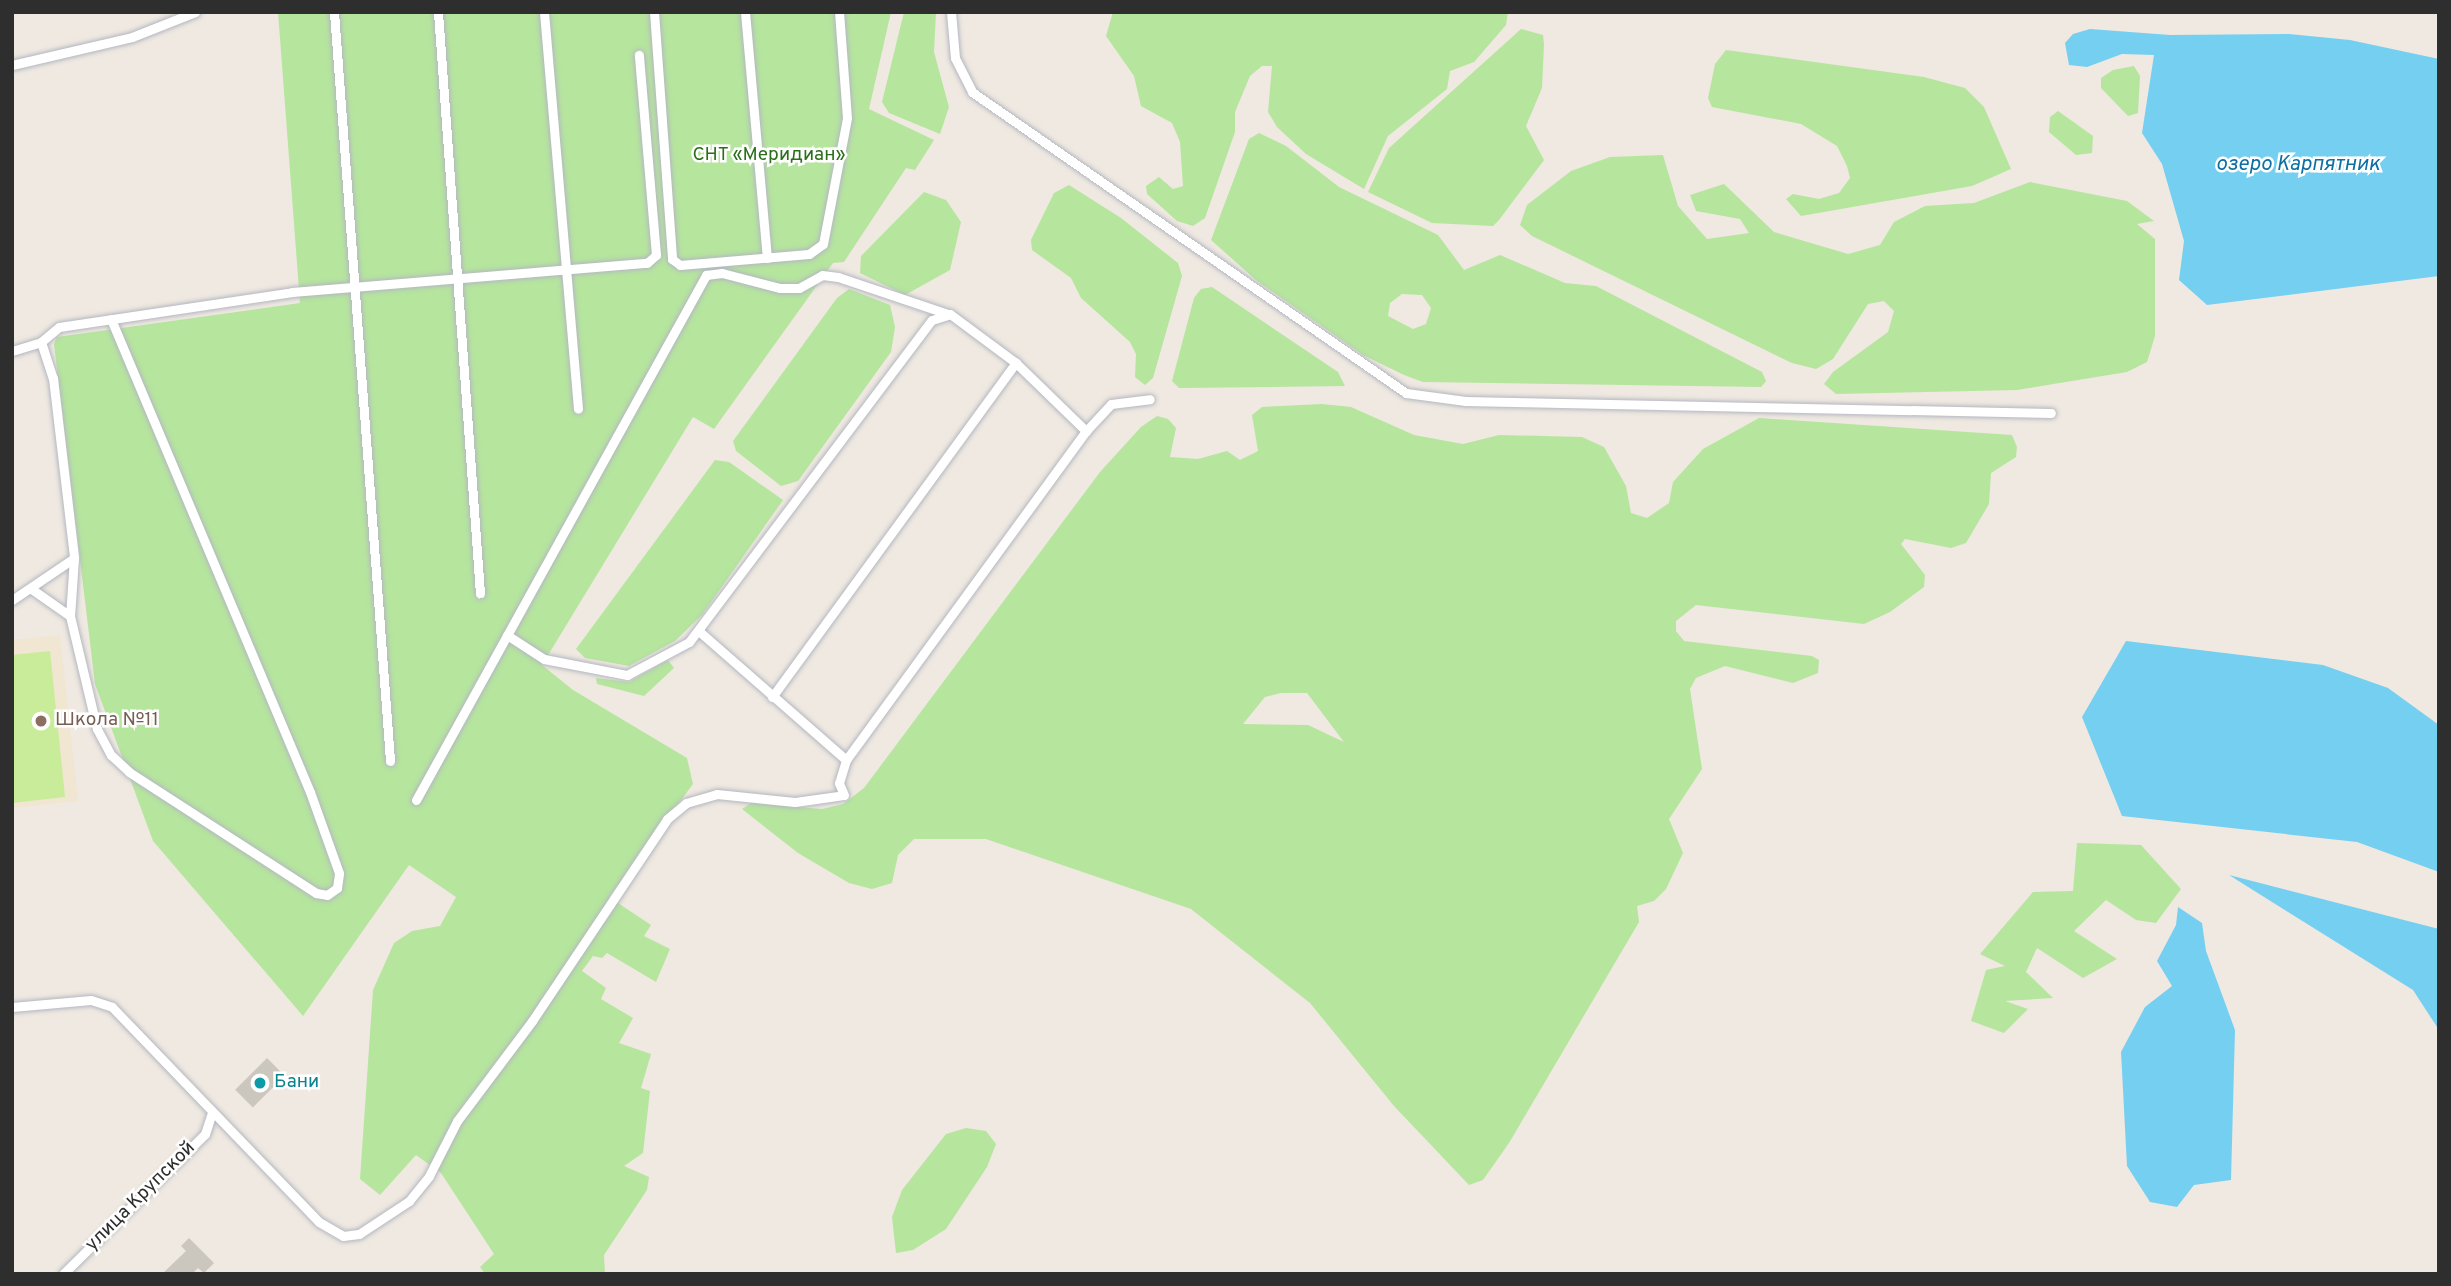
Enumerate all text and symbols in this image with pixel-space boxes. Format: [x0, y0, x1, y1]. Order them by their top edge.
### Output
park label: СНТ «Меридиан» [692, 145, 846, 167]
water label: озеро Карпятник [2216, 152, 2380, 178]
place label: Школа №11 [55, 710, 159, 732]
marker: Школа №11 [33, 713, 49, 729]
place label: Бани [274, 1072, 319, 1094]
marker: Бани [252, 1075, 268, 1091]
street label: улица Крупской [81, 1137, 201, 1257]

